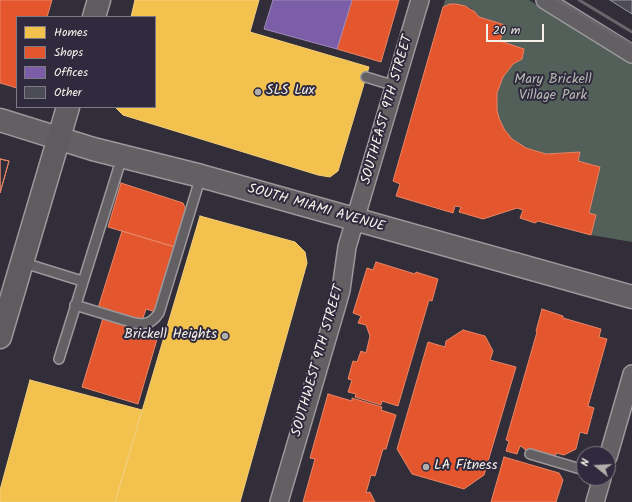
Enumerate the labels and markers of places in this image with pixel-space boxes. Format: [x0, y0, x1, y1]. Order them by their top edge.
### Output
place label: SLS Lux [266, 84, 314, 100]
marker: SLS Lux [253, 87, 263, 97]
place label: Brickell Heights [124, 328, 217, 344]
marker: Brickell Heights [220, 331, 230, 341]
place label: LA Fitness [434, 459, 498, 475]
marker: LA Fitness [421, 462, 431, 472]

